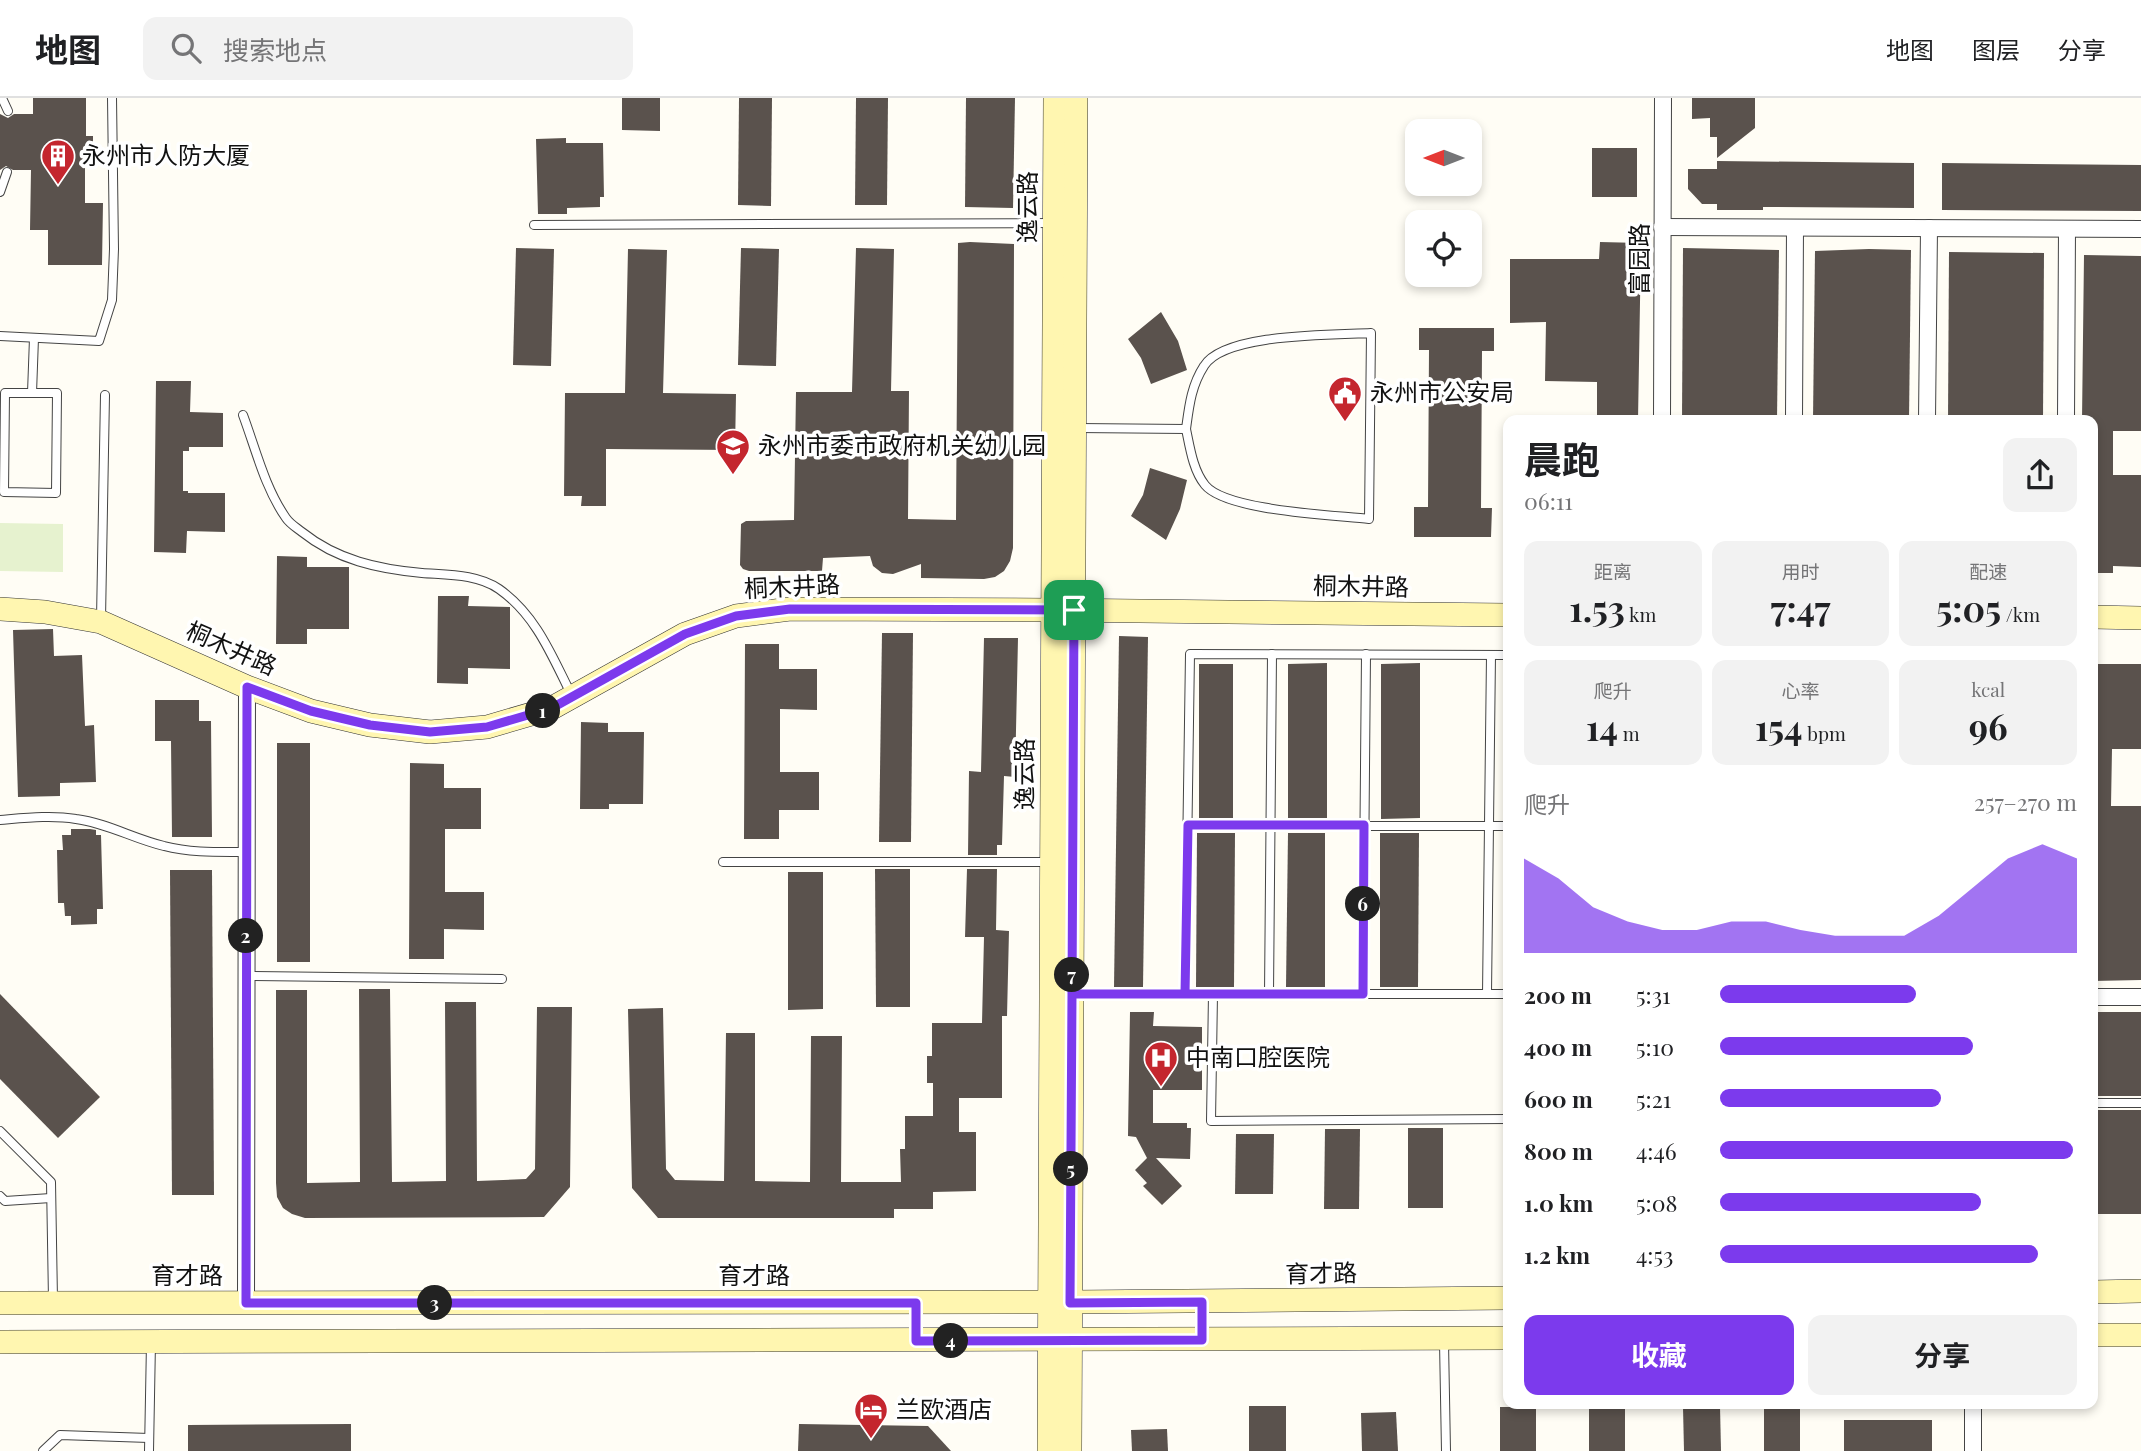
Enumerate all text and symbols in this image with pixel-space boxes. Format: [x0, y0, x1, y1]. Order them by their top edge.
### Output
search box [143, 17, 633, 80]
text: 地图 [35, 26, 101, 70]
icon: search [167, 29, 205, 67]
text: 搜索地点 [223, 32, 327, 67]
text: 地图 [1886, 33, 1934, 65]
text: 图层 [1972, 33, 2020, 65]
text: 分享 [2058, 33, 2106, 65]
north arrow [1405, 119, 1482, 196]
map controls [1405, 119, 1482, 287]
building icon: 永州市人防大厦 [39, 137, 77, 186]
place label: 永州市人防大厦 [82, 138, 250, 170]
street label: 逸云路 [1010, 171, 1042, 243]
button: locate [1405, 210, 1482, 287]
street label: 富园路 [1622, 223, 1654, 295]
public building icon: 永州市公安局 [1326, 374, 1364, 423]
place label: 永州市公安局 [1370, 375, 1514, 407]
school or university icon: 永州市委市政府机关幼儿园 [714, 427, 752, 476]
place label: 永州市委市政府机关幼儿园 [758, 428, 1046, 460]
text: 晨跑 [1524, 433, 1600, 484]
button: share [2003, 438, 2077, 512]
text: 06:11 [1524, 485, 1573, 516]
text: 距离 [1594, 558, 1632, 584]
text: 用时 [1781, 558, 1820, 584]
text: 配速 [1969, 558, 2007, 584]
street label: 桐木井路 [743, 567, 841, 603]
street label: 桐木井路 [1313, 568, 1409, 602]
pin [1044, 580, 1104, 640]
text: 1.53 [1569, 584, 1625, 631]
text: 7:47 [1770, 584, 1831, 631]
text: 5:05 [1936, 584, 2001, 631]
icon: arrive [1055, 591, 1093, 629]
text: km [1625, 601, 1656, 627]
text: /km [2001, 601, 2040, 627]
street label: 桐木井路 [181, 613, 282, 681]
text: kcal [1971, 676, 2005, 702]
text: 爬升 [1594, 677, 1632, 703]
text: 心率 [1781, 677, 1820, 703]
pin: 1 [526, 694, 560, 728]
text: 1 [539, 697, 546, 723]
text: 96 [1969, 702, 2008, 749]
text: 14 [1586, 703, 1618, 750]
text: 154 [1755, 703, 1803, 750]
text: m [1618, 720, 1640, 746]
text: bpm [1803, 720, 1846, 746]
street label: 逸云路 [1007, 738, 1039, 810]
text: 257–270 m [1974, 786, 2077, 817]
text: 爬升 [1524, 788, 1570, 819]
pin: 6 [1346, 886, 1380, 922]
text: 6 [1357, 890, 1368, 916]
pin: 2 [229, 918, 264, 954]
text: 2 [241, 922, 250, 948]
pin: 7 [1054, 958, 1090, 992]
text: 7 [1067, 961, 1076, 987]
text: 200 m [1524, 979, 1592, 1010]
text: 5:31 [1636, 979, 1671, 1010]
text: 400 m [1524, 1031, 1592, 1062]
text: 5:10 [1636, 1031, 1674, 1062]
hospital icon: 中南口腔医院 [1142, 1039, 1180, 1088]
place label: 中南口腔医院 [1186, 1040, 1330, 1072]
text: 600 m [1524, 1083, 1593, 1114]
text: 5:21 [1636, 1083, 1671, 1114]
text: 800 m [1524, 1135, 1593, 1166]
text: 4:46 [1636, 1135, 1677, 1166]
pin: 5 [1054, 1152, 1088, 1186]
text: 5 [1066, 1155, 1075, 1181]
text: 1.0 km [1524, 1187, 1593, 1218]
text: 5:08 [1636, 1187, 1677, 1218]
text: 1.2 km [1524, 1239, 1590, 1270]
text: 4:53 [1636, 1239, 1673, 1270]
street label: 育才路 [1285, 1255, 1357, 1289]
street label: 育才路 [151, 1258, 223, 1290]
street label: 育才路 [718, 1258, 790, 1290]
pin: 3 [418, 1286, 452, 1320]
text: 3 [430, 1289, 439, 1315]
button: 收藏 [1524, 1315, 1794, 1395]
button: 分享 [1808, 1315, 2077, 1395]
pin: 4 [934, 1324, 968, 1358]
text: 4 [945, 1327, 956, 1353]
hotel icon: 兰欧酒店 [852, 1391, 890, 1440]
place label: 兰欧酒店 [896, 1392, 992, 1424]

